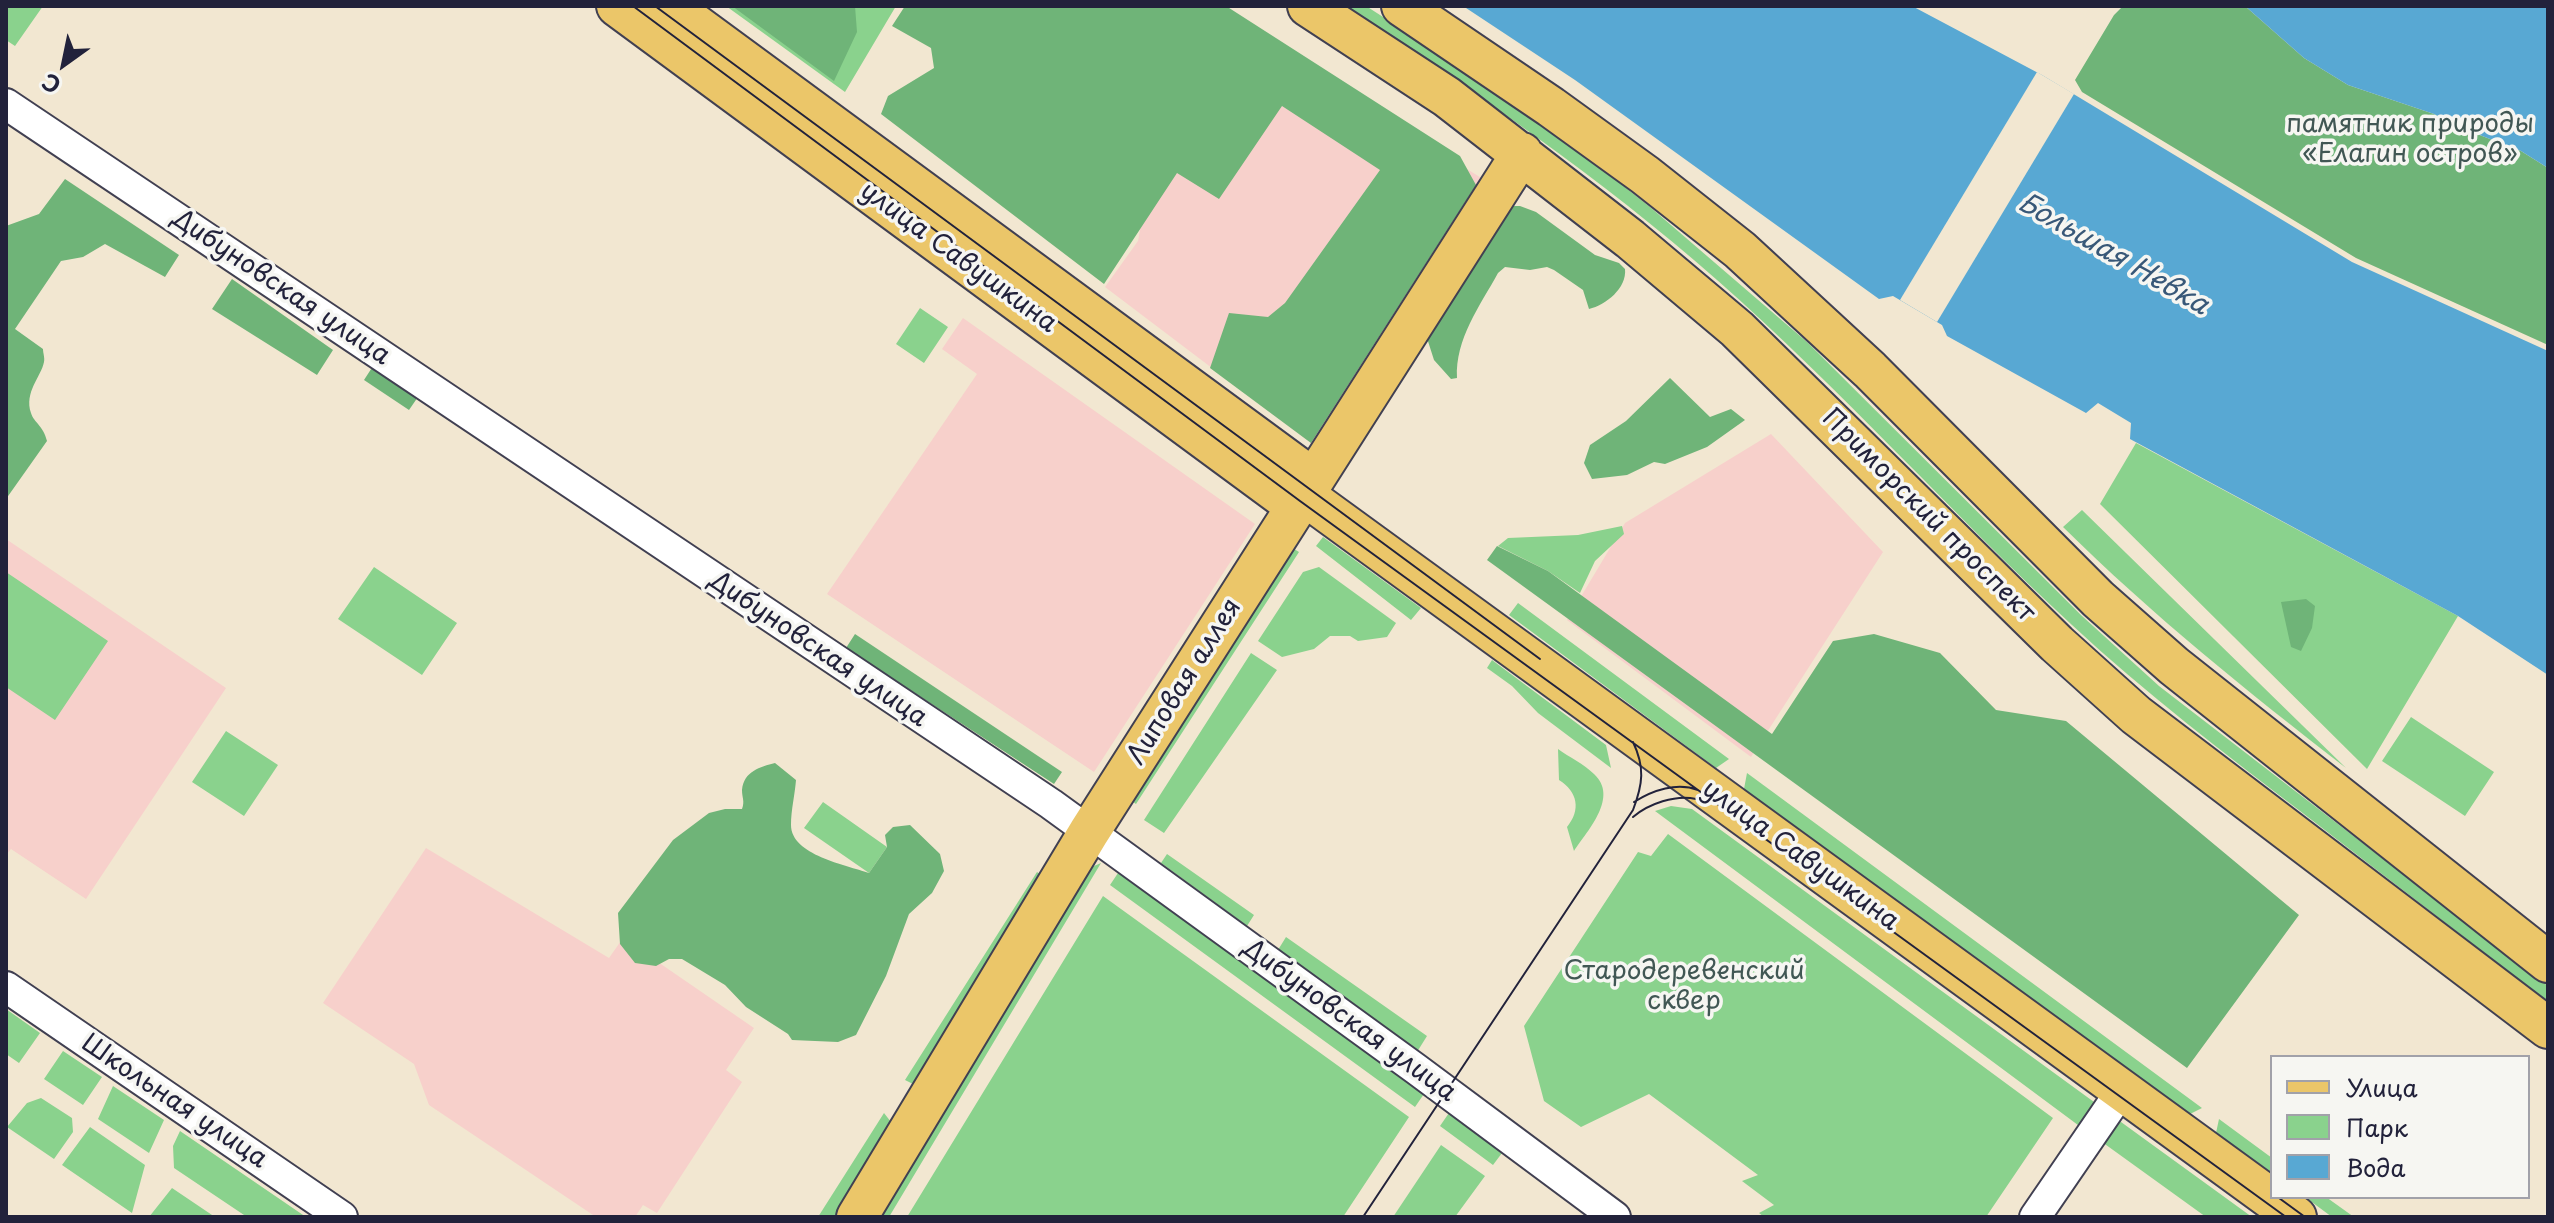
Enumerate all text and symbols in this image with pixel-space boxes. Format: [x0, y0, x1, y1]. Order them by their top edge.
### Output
north arrow [24, 24, 104, 104]
text: С [35, 66, 67, 103]
park label: памятник природы «Елагин остров» [2286, 109, 2534, 170]
street label: улица Савушкина [853, 176, 1063, 340]
water label: Большая Невка [2012, 187, 2214, 323]
street label: Дибуновская улица [166, 203, 396, 373]
street label: Приморский проспект [1815, 403, 2041, 629]
street label: Дибуновская улица [703, 565, 933, 735]
street label: Липовая аллея [1121, 593, 1249, 771]
street label: улица Савушкина [1695, 774, 1905, 938]
street label: Дибуновская улица [1236, 933, 1462, 1109]
park label: Стародеревенский сквер [1563, 956, 1805, 1018]
street label: Школьная улица [75, 1028, 273, 1176]
legend [2270, 1055, 2530, 1199]
text: Улица [2346, 1069, 2418, 1105]
text: Парк [2346, 1109, 2408, 1145]
text: Вода [2346, 1149, 2405, 1185]

